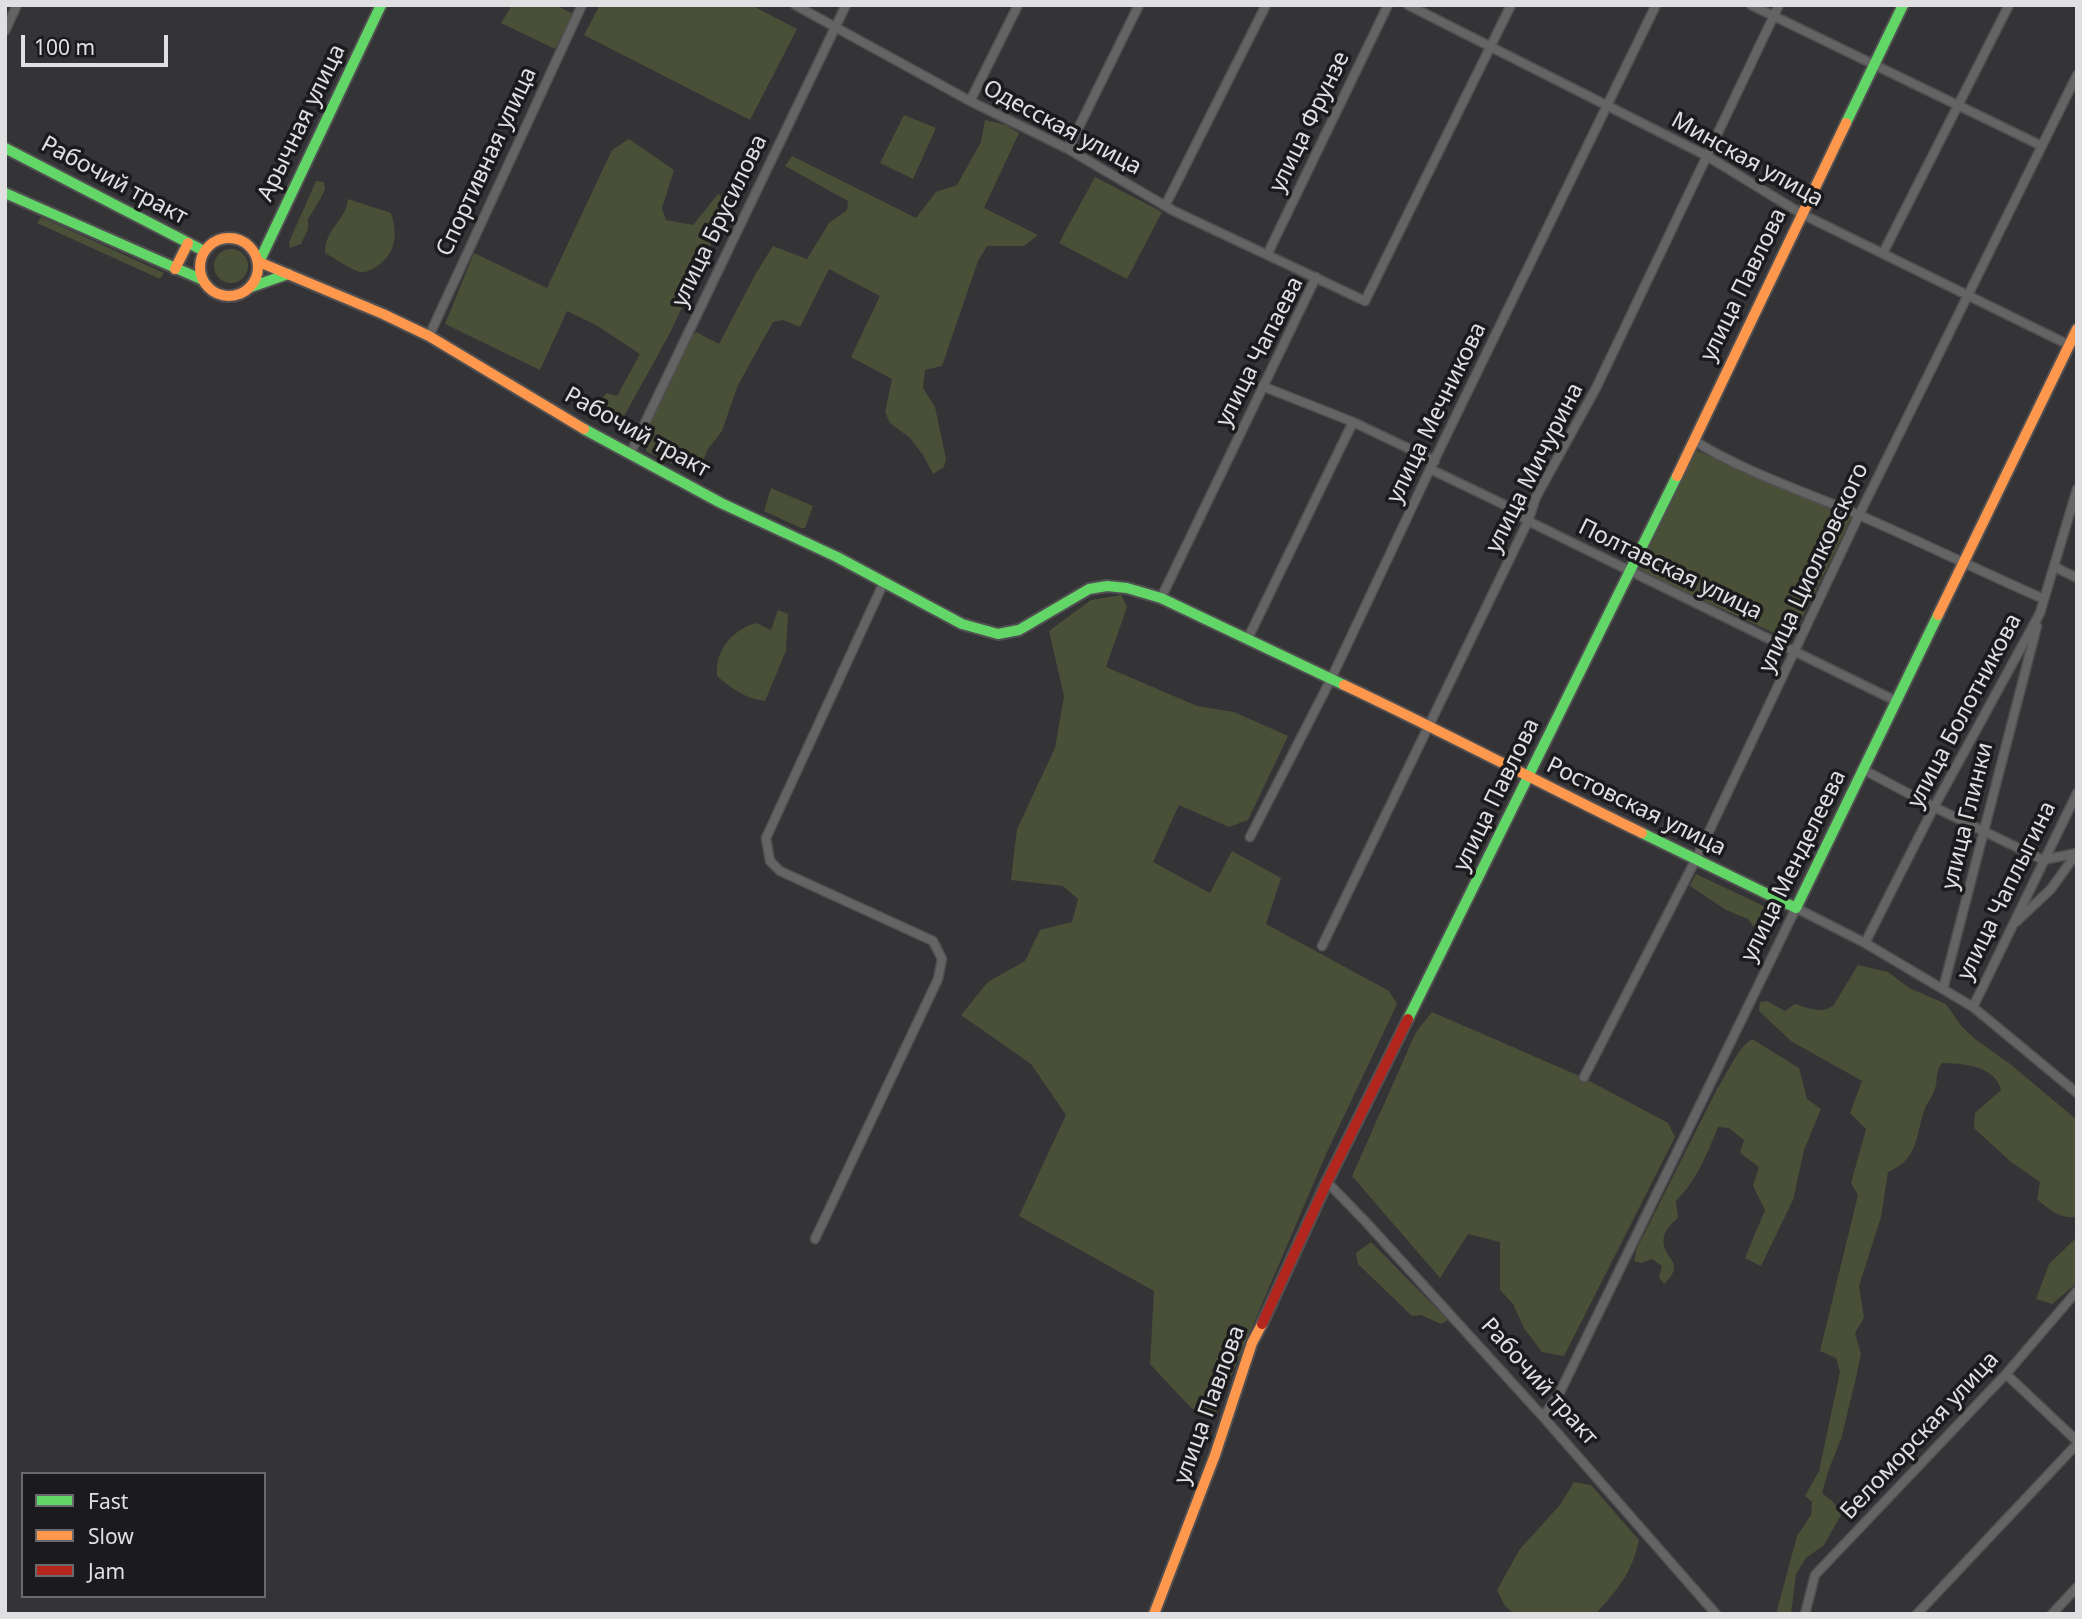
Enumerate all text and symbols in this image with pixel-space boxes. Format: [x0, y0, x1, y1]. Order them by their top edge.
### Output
scale bar [24, 21, 172, 65]
text: 100 m [34, 33, 95, 61]
street label: Арычная улица [252, 40, 352, 206]
street label: улица Фрунзе [1264, 47, 1356, 197]
street label: Спортивная улица [431, 63, 543, 261]
street label: Одесская улица [978, 75, 1146, 181]
street label: Минская улица [1666, 107, 1828, 213]
street label: улица Брусилова [666, 130, 774, 312]
street label: Рабочий тракт [36, 131, 192, 231]
street label: улица Павлова [1695, 204, 1793, 366]
street label: улица Чапаева [1210, 272, 1310, 432]
street label: улица Мечникова [1381, 318, 1493, 508]
street label: улица Мичурина [1480, 379, 1590, 557]
street label: Рабочий тракт [560, 382, 714, 484]
street label: улица Циолковского [1753, 459, 1875, 677]
street label: Полтавская улица [1574, 514, 1766, 626]
street label: улица Болотникова [1902, 609, 2028, 813]
street label: улица Павлова [1448, 714, 1546, 876]
street label: улица Глинки [1936, 740, 2000, 892]
street label: Ростовская улица [1542, 752, 1730, 862]
street label: улица Менделеева [1736, 766, 1852, 966]
street label: улица Чаплыгина [1952, 797, 2062, 985]
street label: Рабочий тракт [1475, 1313, 1603, 1451]
street label: улица Павлова [1169, 1322, 1251, 1488]
street label: Беломорская улица [1835, 1346, 2005, 1526]
legend [21, 1472, 266, 1598]
text: Fast [88, 1487, 128, 1515]
text: Slow [88, 1522, 134, 1550]
text: Jam [88, 1557, 125, 1585]

